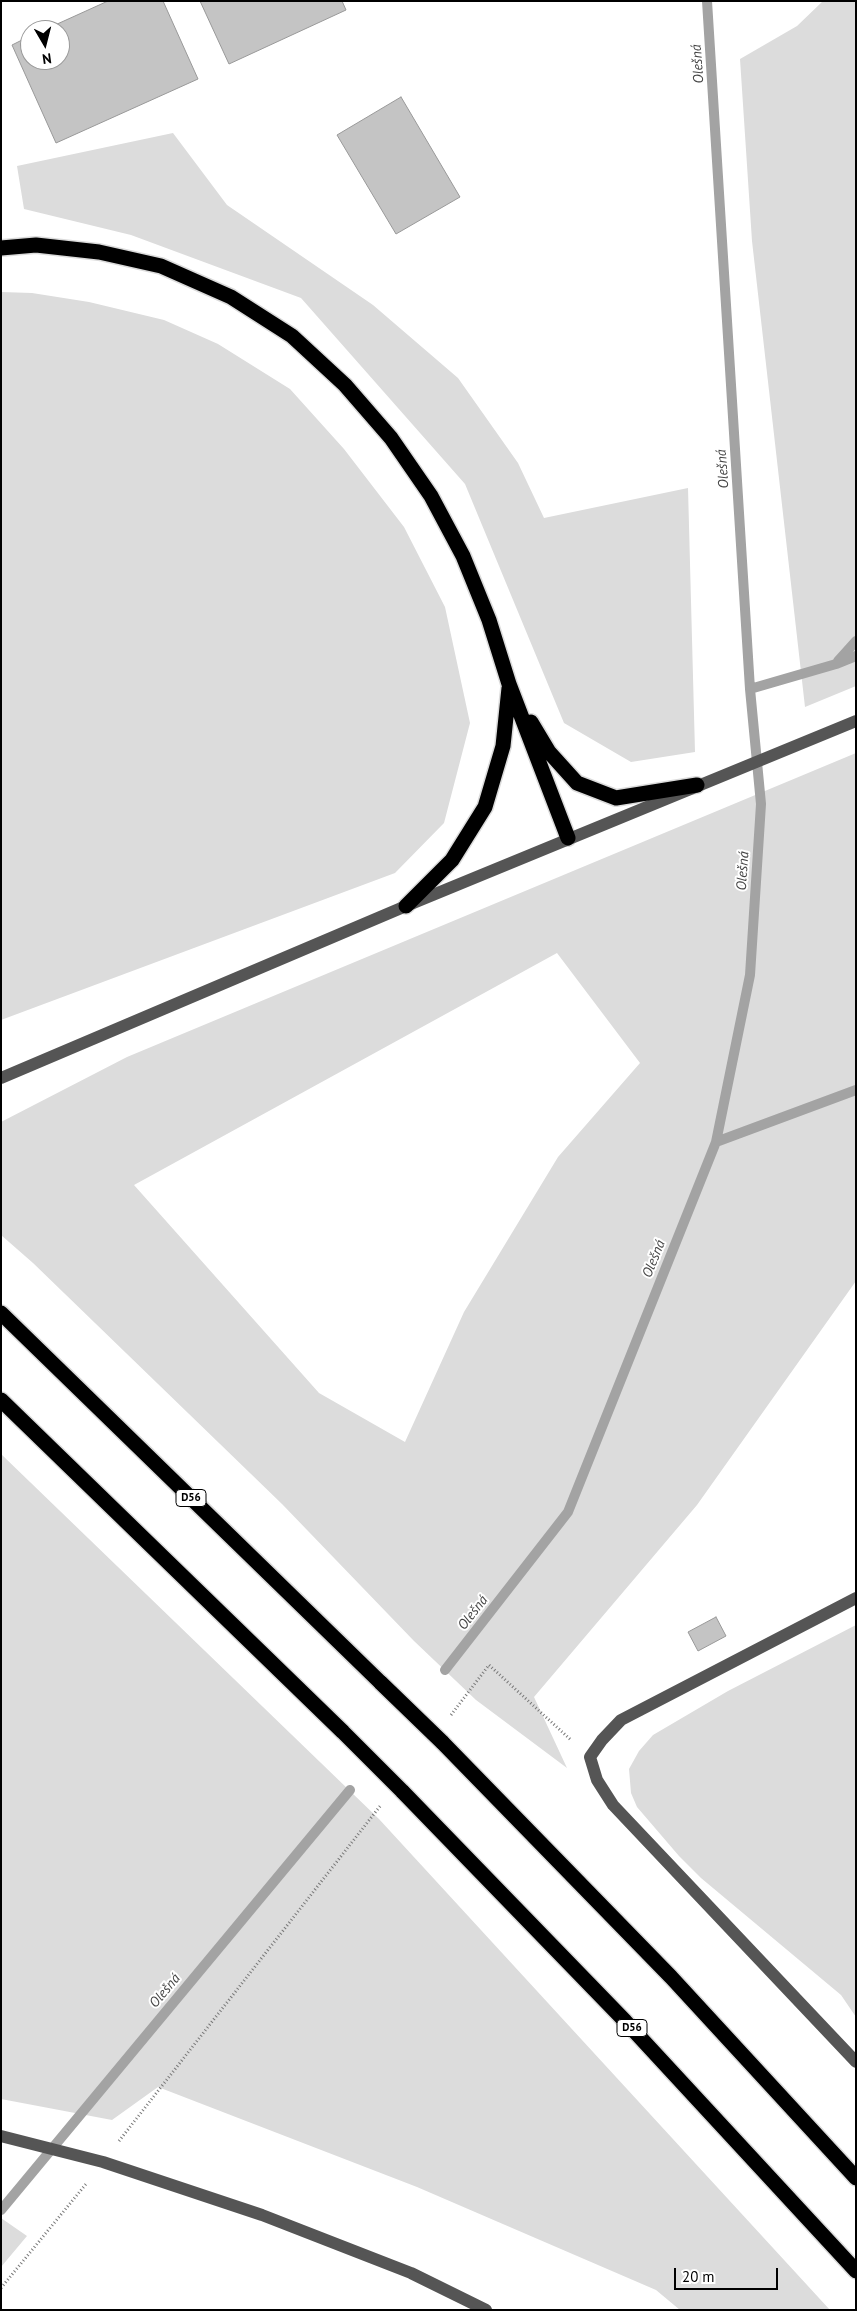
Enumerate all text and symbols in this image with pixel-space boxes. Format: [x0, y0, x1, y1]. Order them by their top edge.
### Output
north arrow [20, 20, 70, 70]
water label: Olešná [688, 44, 708, 84]
text: N [41, 49, 53, 68]
water label: Olešná [713, 449, 733, 489]
water label: Olešná [733, 851, 753, 891]
water label: Olešná [639, 1238, 669, 1280]
road number: D56 [176, 1490, 206, 1506]
water label: Olešná [454, 1592, 492, 1634]
water label: Olešná [146, 1971, 184, 2011]
road number: D56 [617, 2020, 647, 2036]
scale bar [677, 2258, 781, 2290]
text: 20 m [682, 2267, 715, 2286]

